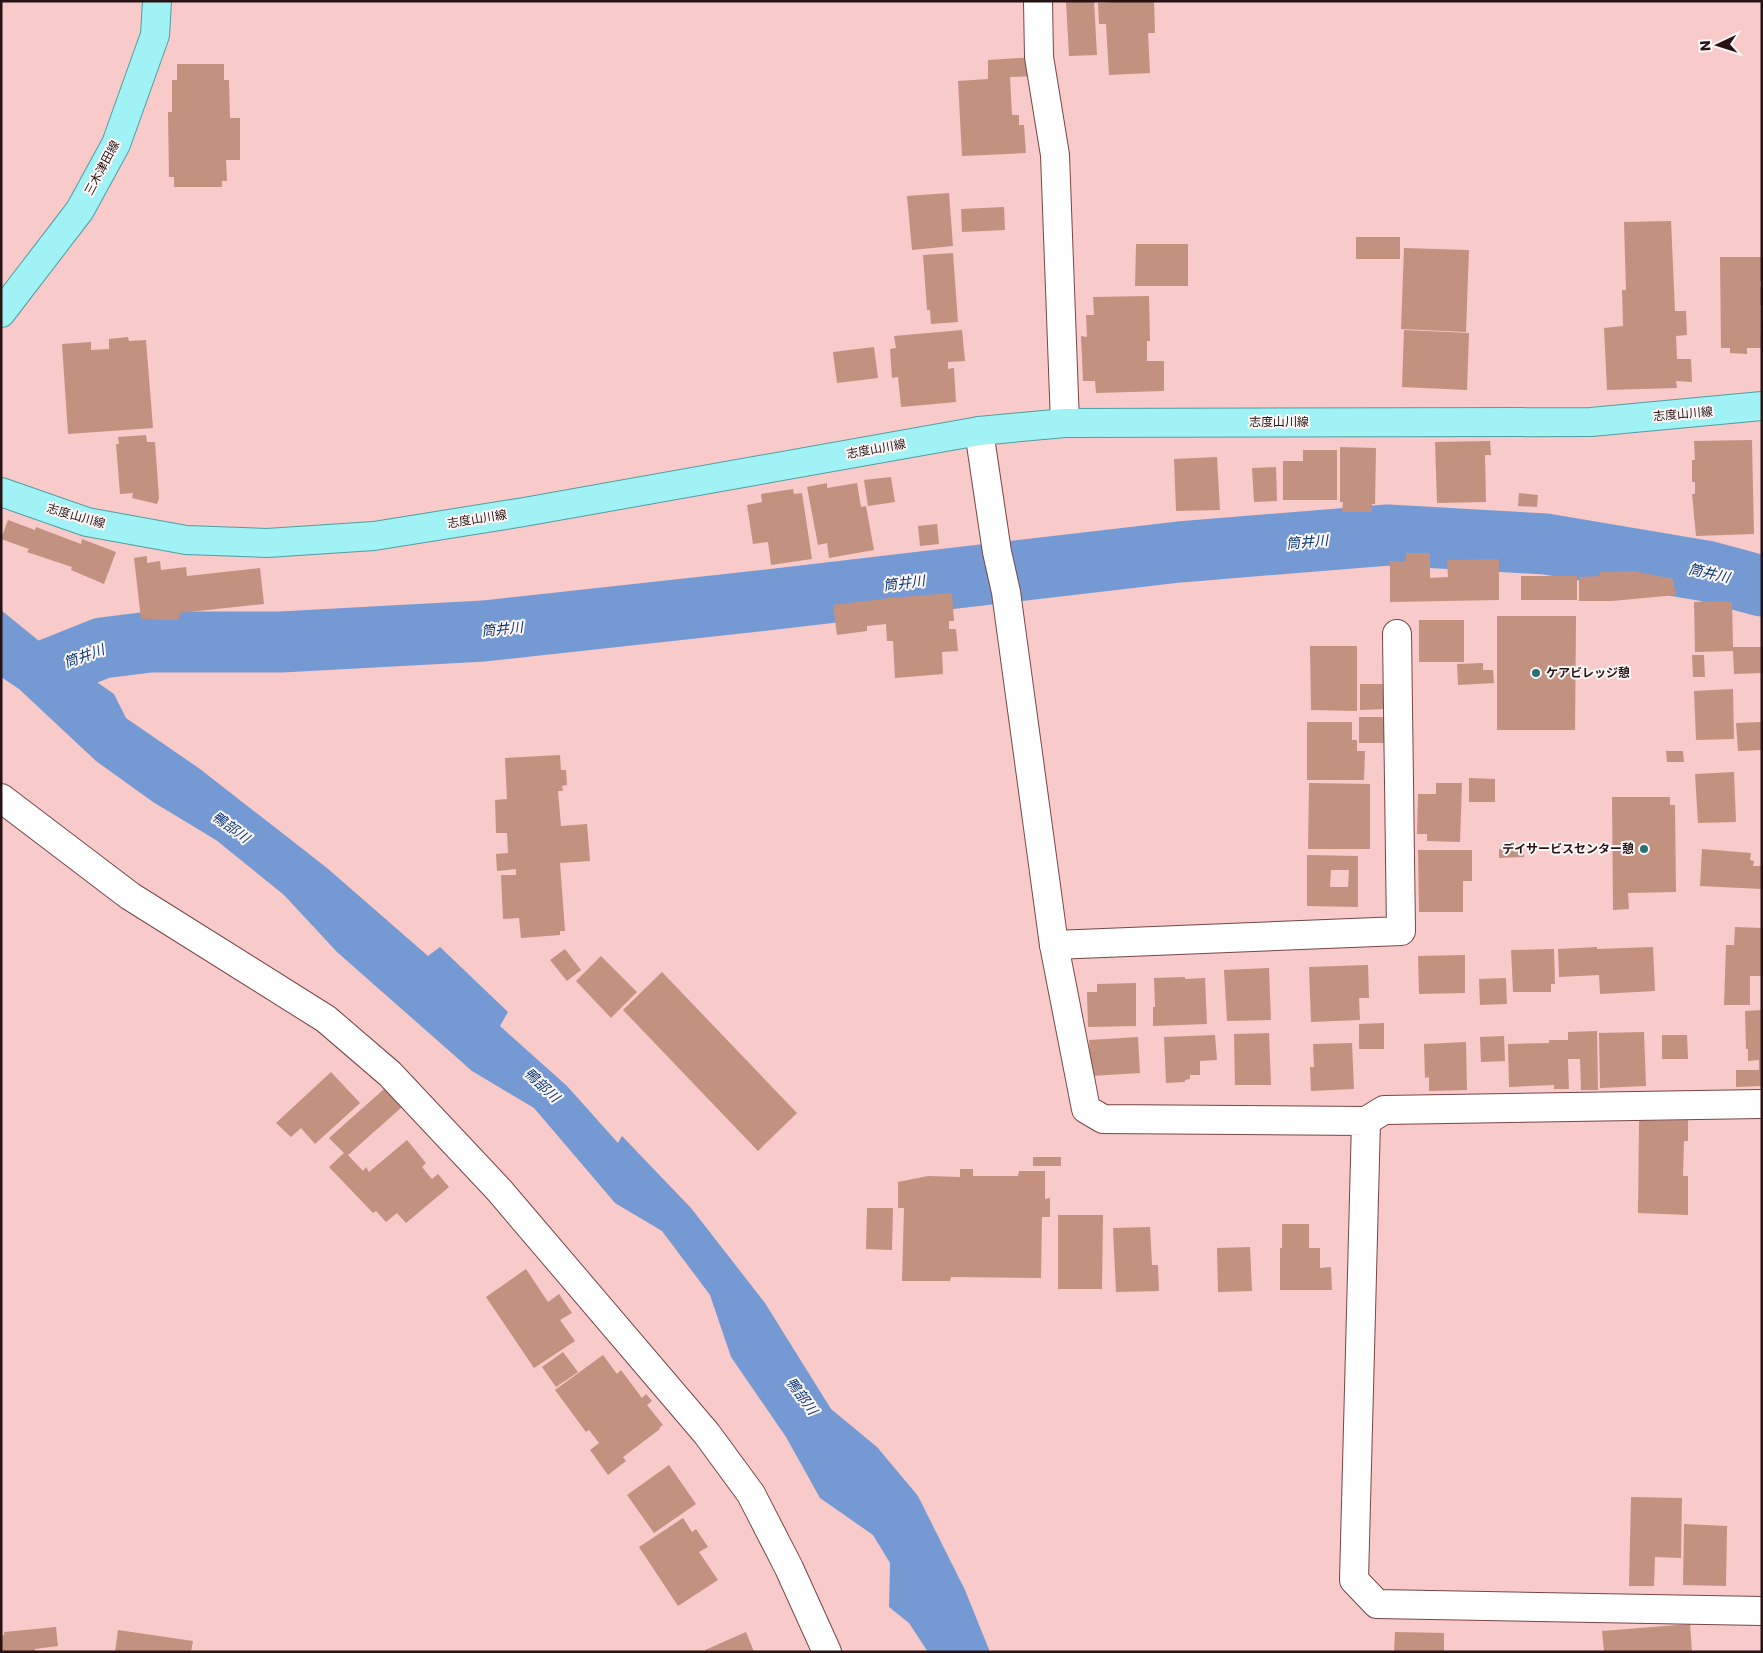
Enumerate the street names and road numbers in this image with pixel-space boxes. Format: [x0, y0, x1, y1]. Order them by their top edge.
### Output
street label: 三木津田線 [80, 137, 123, 198]
street label: 志度山川線 [1652, 402, 1714, 425]
street label: 志度山川線 [1249, 413, 1309, 430]
street label: 志度山川線 [845, 435, 907, 462]
street label: 志度山川線 [45, 499, 107, 532]
street label: 志度山川線 [446, 505, 508, 532]

